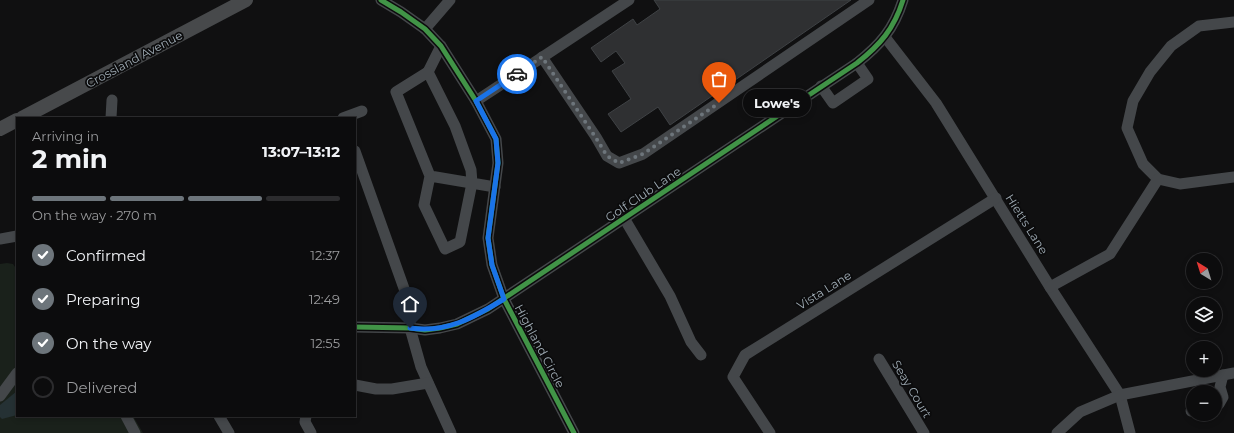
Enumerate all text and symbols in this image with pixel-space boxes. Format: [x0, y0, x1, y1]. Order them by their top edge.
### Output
street label: Crossland Avenue [83, 27, 185, 91]
courier [497, 54, 537, 94]
pin [702, 62, 736, 103]
icon: car [506, 63, 528, 85]
icon: bag [708, 68, 730, 90]
callout: Lowe's [743, 89, 811, 117]
text: Lowe's [754, 95, 800, 111]
text: Arriving in [32, 128, 99, 144]
text: 13:07–13:12 [262, 142, 340, 161]
text: 2 min [32, 143, 108, 175]
street label: Golf Club Lane [602, 163, 684, 225]
street label: Hietts Lane [1003, 191, 1051, 257]
text: On the way · 270 m [32, 207, 157, 223]
icon: check [32, 244, 54, 266]
text: Confirmed [66, 246, 146, 265]
text: 12:37 [310, 247, 340, 263]
north arrow [1186, 253, 1222, 289]
map controls [1186, 253, 1222, 421]
street label: Vista Lane [794, 267, 854, 313]
pin [393, 287, 427, 328]
icon: check [32, 288, 54, 310]
text: Preparing [66, 290, 141, 309]
text: 12:49 [309, 291, 340, 307]
icon: home [399, 293, 421, 315]
button: layers [1186, 297, 1222, 333]
street label: Highland Circle [512, 302, 568, 390]
icon: check [32, 332, 54, 354]
text: On the way [66, 334, 151, 353]
text: 12:55 [311, 335, 340, 351]
button: + [1186, 341, 1222, 377]
street label: Seay Court [889, 357, 935, 421]
text: Delivered [66, 378, 138, 397]
button: − [1186, 385, 1222, 421]

